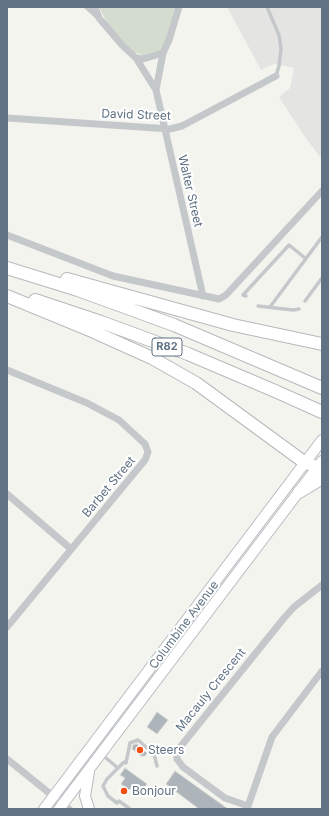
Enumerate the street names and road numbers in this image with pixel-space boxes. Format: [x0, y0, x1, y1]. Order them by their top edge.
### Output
street label: David Street [101, 107, 171, 123]
street label: Walter Street [175, 154, 205, 228]
road number: R82 [152, 338, 182, 356]
street label: Barbet Street [79, 454, 139, 520]
street label: Columbine Avenue [146, 578, 222, 672]
street label: Macauly Crescent [173, 646, 249, 734]

